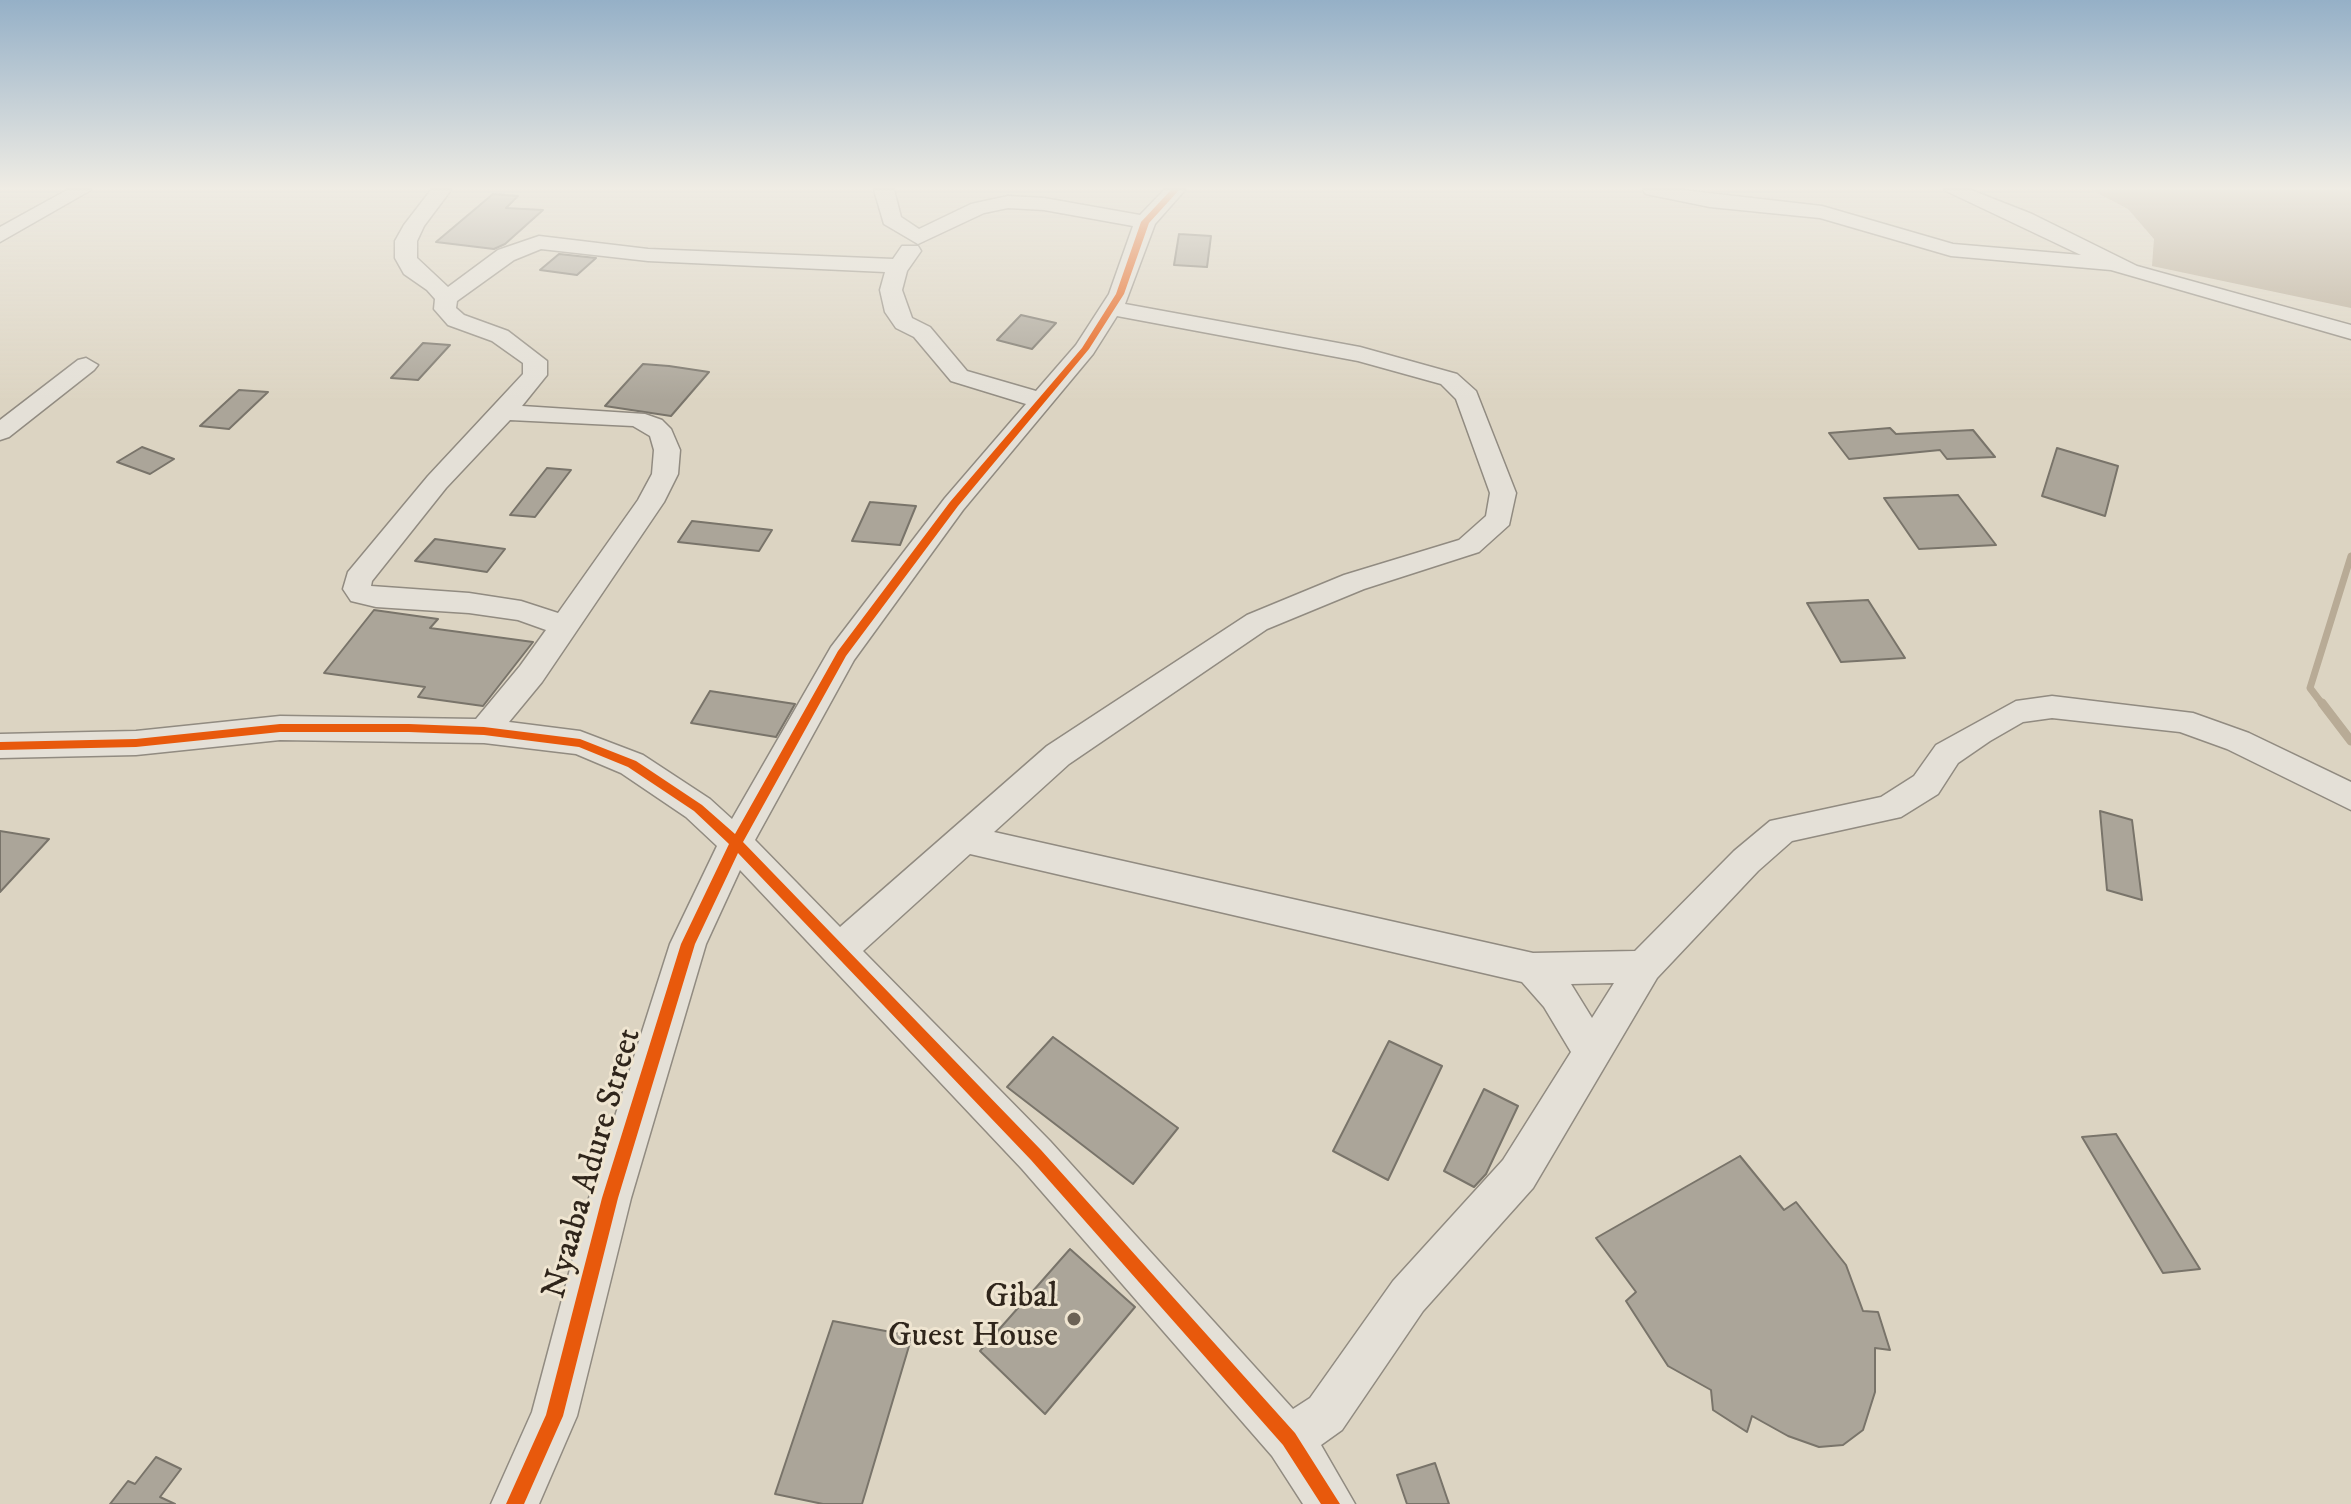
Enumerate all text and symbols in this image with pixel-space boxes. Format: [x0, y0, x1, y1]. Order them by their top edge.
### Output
street label: Nyaaba Adure Street [536, 1024, 652, 1304]
place label: Gibal Guest House [888, 1279, 1058, 1358]
marker: Gibal Guest House [1065, 1310, 1083, 1328]

